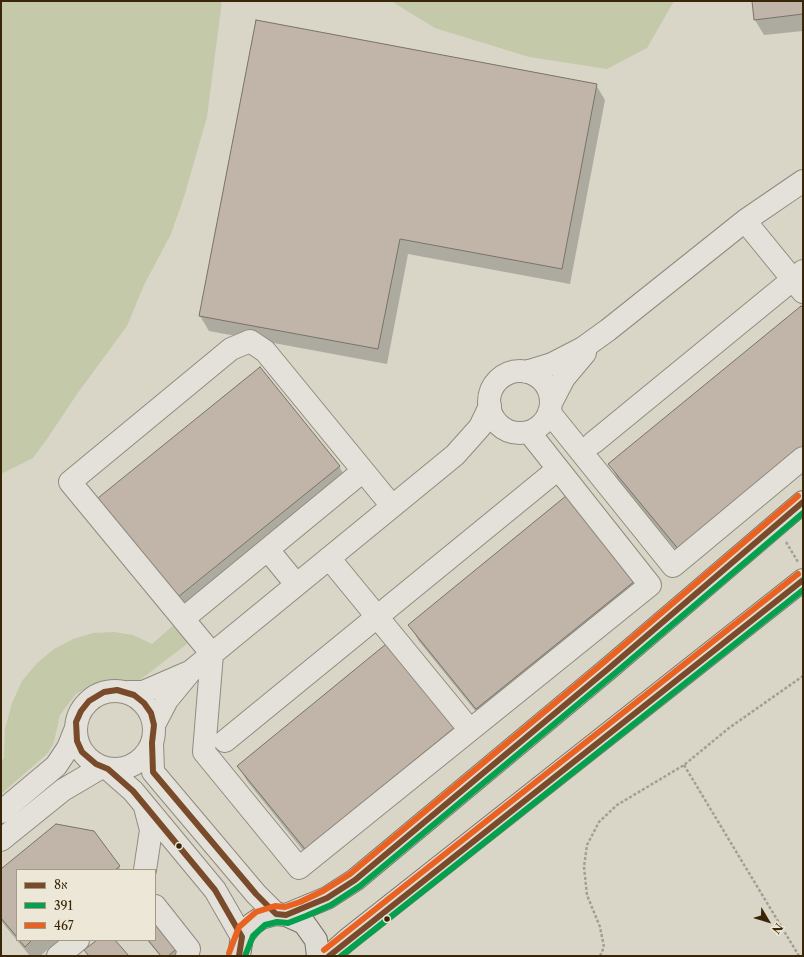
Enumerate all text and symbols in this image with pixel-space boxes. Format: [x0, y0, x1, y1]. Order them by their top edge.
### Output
unlabelled marker [174, 841, 184, 851]
legend [16, 869, 156, 941]
text: 8א [54, 877, 68, 892]
text: 391 [54, 898, 73, 913]
north arrow [748, 901, 788, 941]
unlabelled marker [382, 914, 392, 924]
text: 467 [54, 918, 74, 933]
text: N [769, 920, 786, 936]

